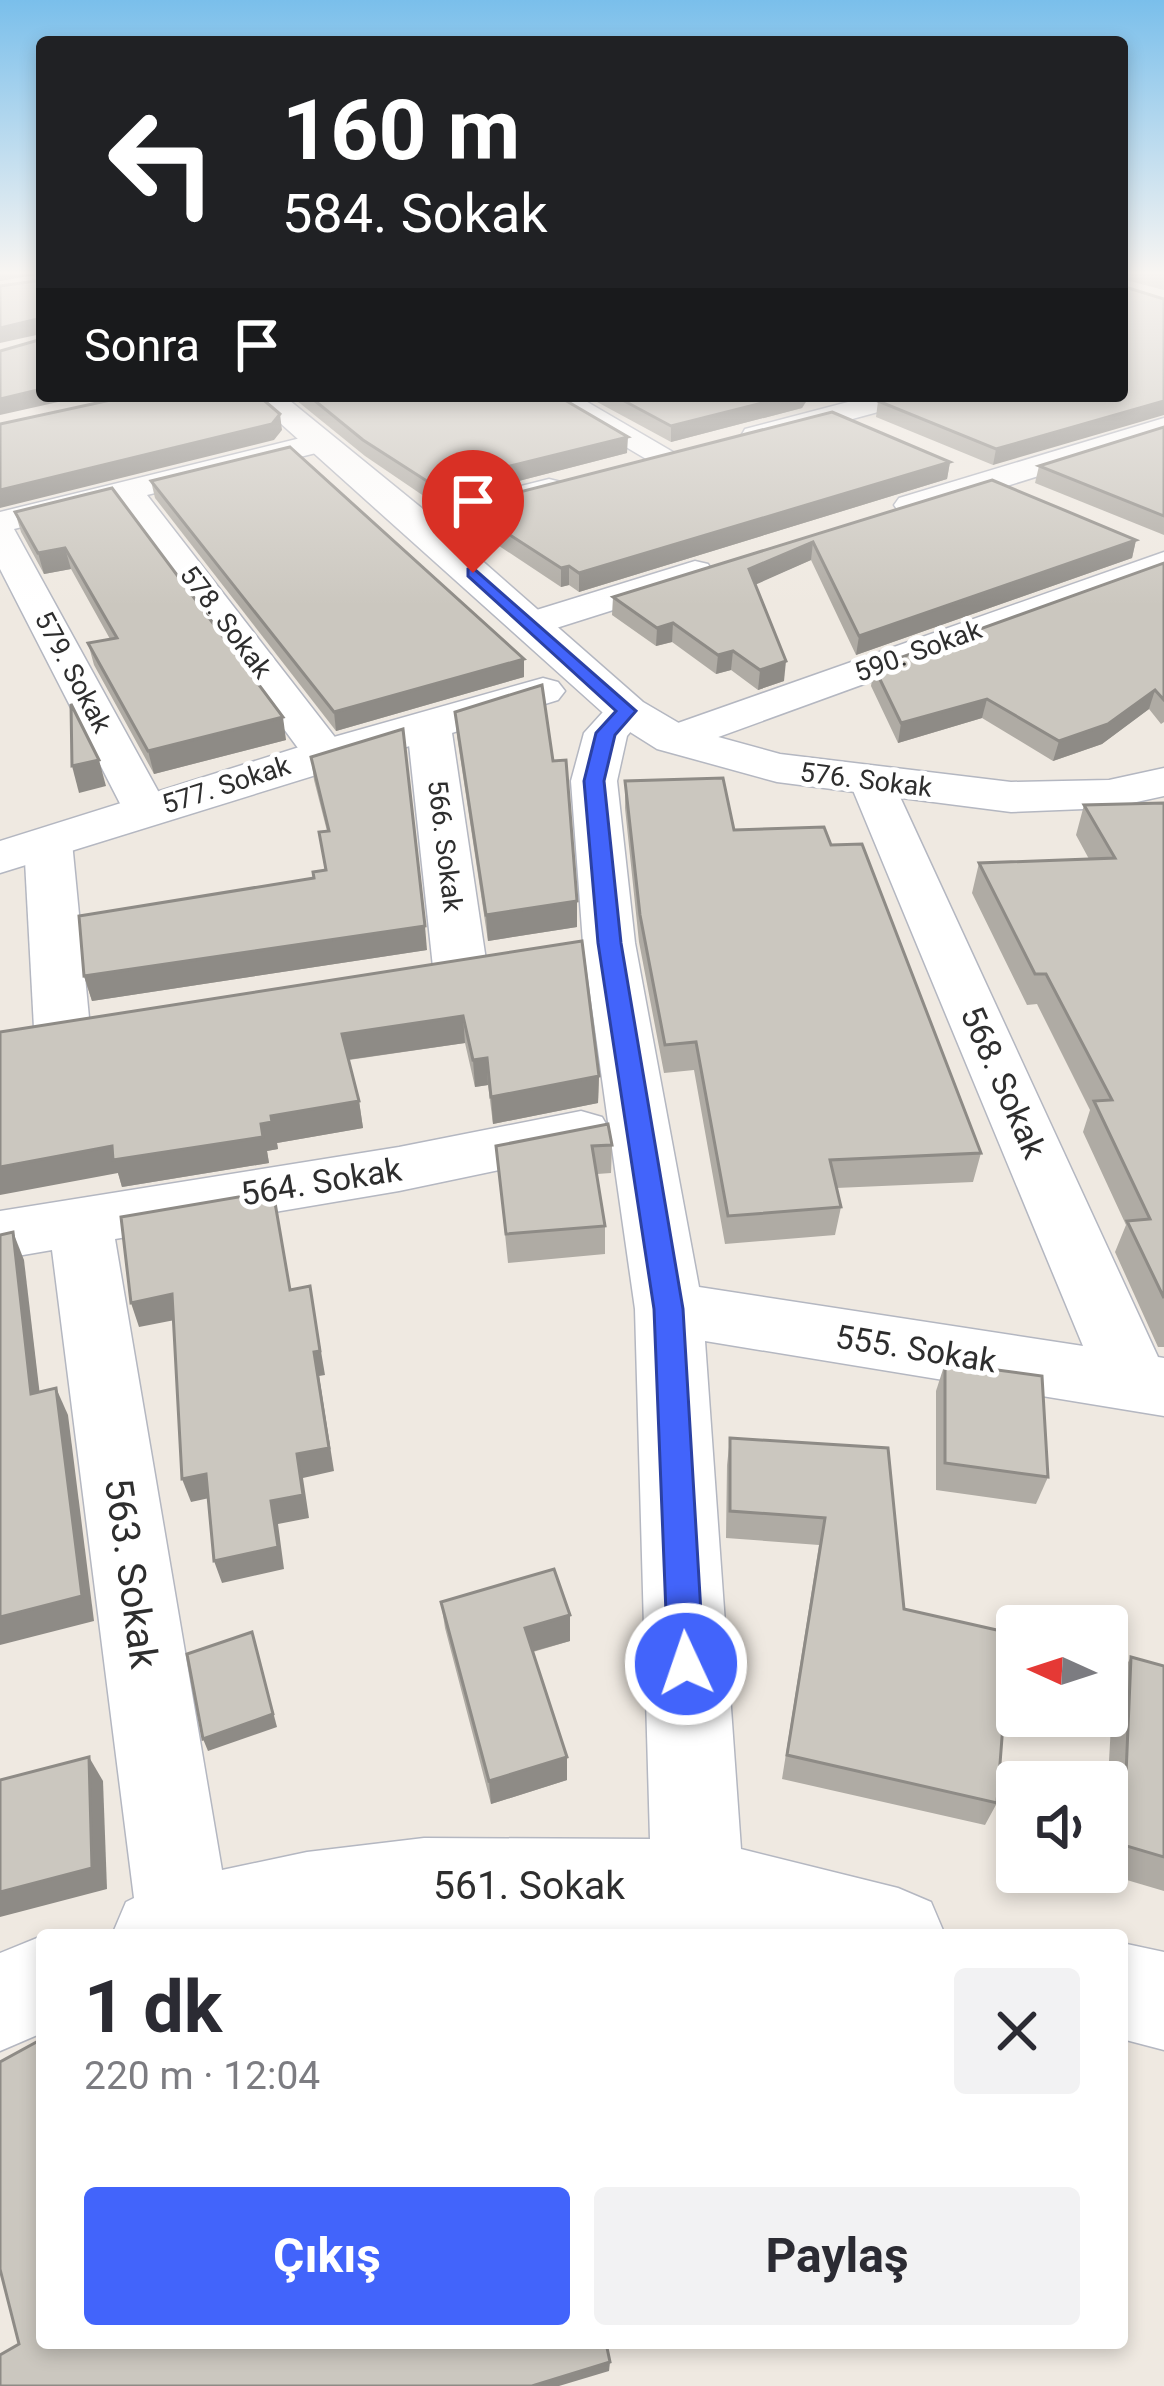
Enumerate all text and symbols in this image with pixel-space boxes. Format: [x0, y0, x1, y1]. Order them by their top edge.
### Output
text: 160 m [282, 81, 520, 180]
icon: left [84, 84, 240, 240]
text: 584. Sokak [282, 182, 548, 245]
icon: arrive [224, 312, 290, 378]
text: Sonra [84, 319, 200, 372]
pin [422, 450, 524, 573]
icon: arrive [440, 468, 506, 534]
street label: 578. Sokak [173, 559, 279, 685]
street label: 579. Sokak [28, 606, 118, 738]
street label: 590. Sokak [850, 613, 986, 689]
street label: 577. Sokak [158, 749, 294, 821]
street label: 576. Sokak [798, 756, 934, 804]
street label: 566. Sokak [421, 778, 469, 914]
street label: 568. Sokak [953, 1000, 1054, 1165]
street label: 564. Sokak [238, 1149, 405, 1213]
street label: 555. Sokak [833, 1317, 999, 1380]
street label: 563. Sokak [95, 1475, 167, 1672]
position arrow [623, 1601, 749, 1727]
north arrow [996, 1605, 1128, 1737]
map controls [996, 1605, 1128, 1893]
button: sound [996, 1761, 1128, 1893]
street label: 561. Sokak [433, 1863, 625, 1909]
text: 1 dk [84, 1965, 222, 2050]
button: close [954, 1968, 1080, 2094]
text: 220 m · 12:04 [84, 2053, 320, 2099]
button: Çıkış [84, 2187, 570, 2325]
button: Paylaş [594, 2187, 1080, 2325]

